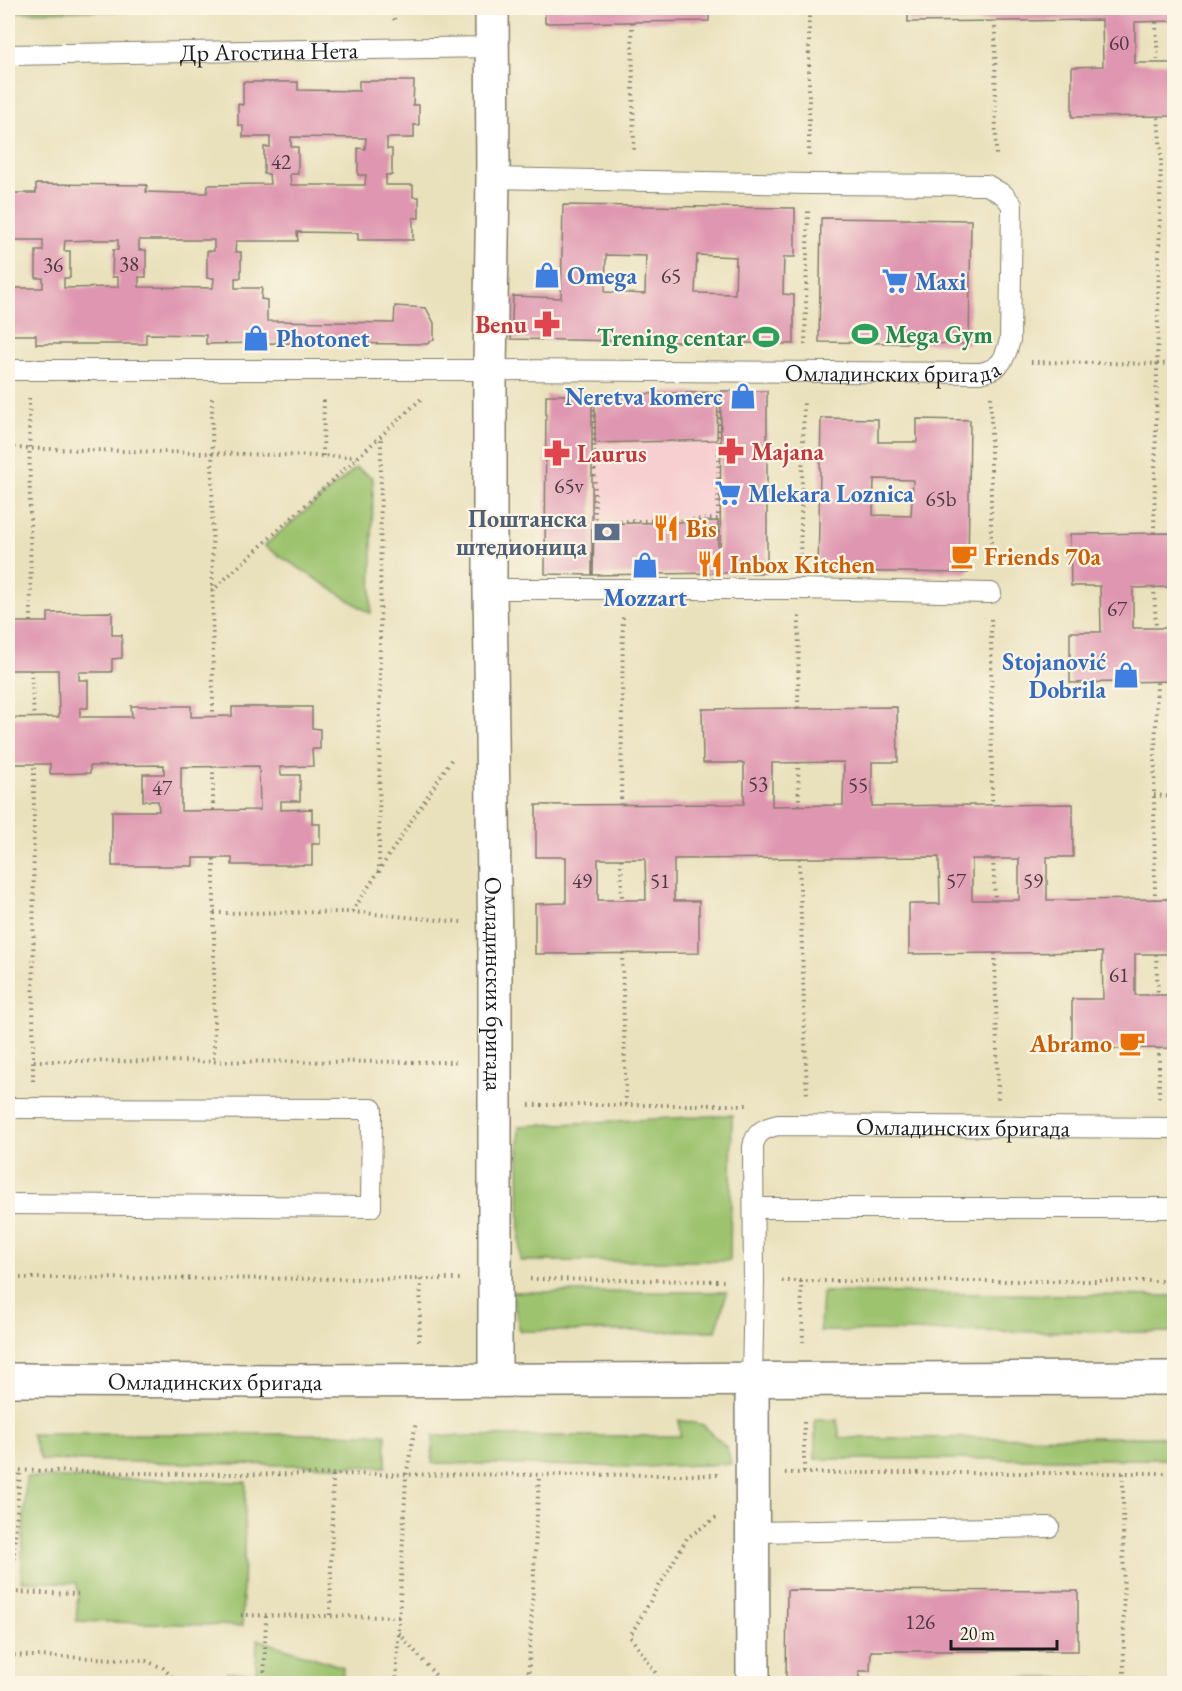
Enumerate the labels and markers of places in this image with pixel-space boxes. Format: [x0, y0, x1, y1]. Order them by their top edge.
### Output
shop icon: Omega [532, 260, 562, 290]
place label: Omega [567, 260, 638, 292]
supermarket icon: Maxi [880, 266, 910, 296]
place label: Maxi [915, 266, 966, 297]
place label: Benu [475, 309, 528, 340]
pharmacy icon: Benu [532, 309, 562, 339]
sports icon: Mega Gym [850, 319, 880, 349]
place label: Mega Gym [885, 319, 993, 351]
place label: Trening centar [597, 322, 746, 354]
sports icon: Trening centar [751, 322, 781, 352]
shop icon: Photonet [241, 323, 271, 353]
place label: Photonet [276, 323, 370, 354]
place label: Neretva komerc [565, 381, 723, 412]
shop icon: Neretva komerc [728, 381, 758, 411]
pharmacy icon: Majana [716, 436, 746, 466]
place label: Majana [751, 436, 824, 468]
pharmacy icon: Laurus [542, 438, 572, 468]
place label: Laurus [577, 438, 647, 469]
supermarket icon: Mlekara Loznica [713, 478, 743, 508]
place label: Mlekara Loznica [748, 478, 914, 509]
place label: Поштанска штедионица [456, 503, 587, 562]
restaurant icon: Bis [651, 513, 681, 543]
place label: Bis [686, 513, 717, 544]
bank icon: Поштанска штедионица [592, 517, 622, 547]
cafe icon: Friends 70a [949, 541, 979, 571]
place label: Friends 70a [984, 541, 1101, 572]
restaurant icon: Inbox Kitchen [695, 549, 725, 579]
place label: Inbox Kitchen [730, 549, 876, 580]
shop icon: Mozzart [630, 550, 660, 580]
place label: Mozzart [603, 582, 687, 613]
place label: Stojanović Dobrila [1002, 646, 1106, 705]
shop icon: Stojanović Dobrila [1111, 660, 1141, 690]
place label: Abramo [1029, 1028, 1112, 1059]
cafe icon: Abramo [1117, 1028, 1147, 1058]

